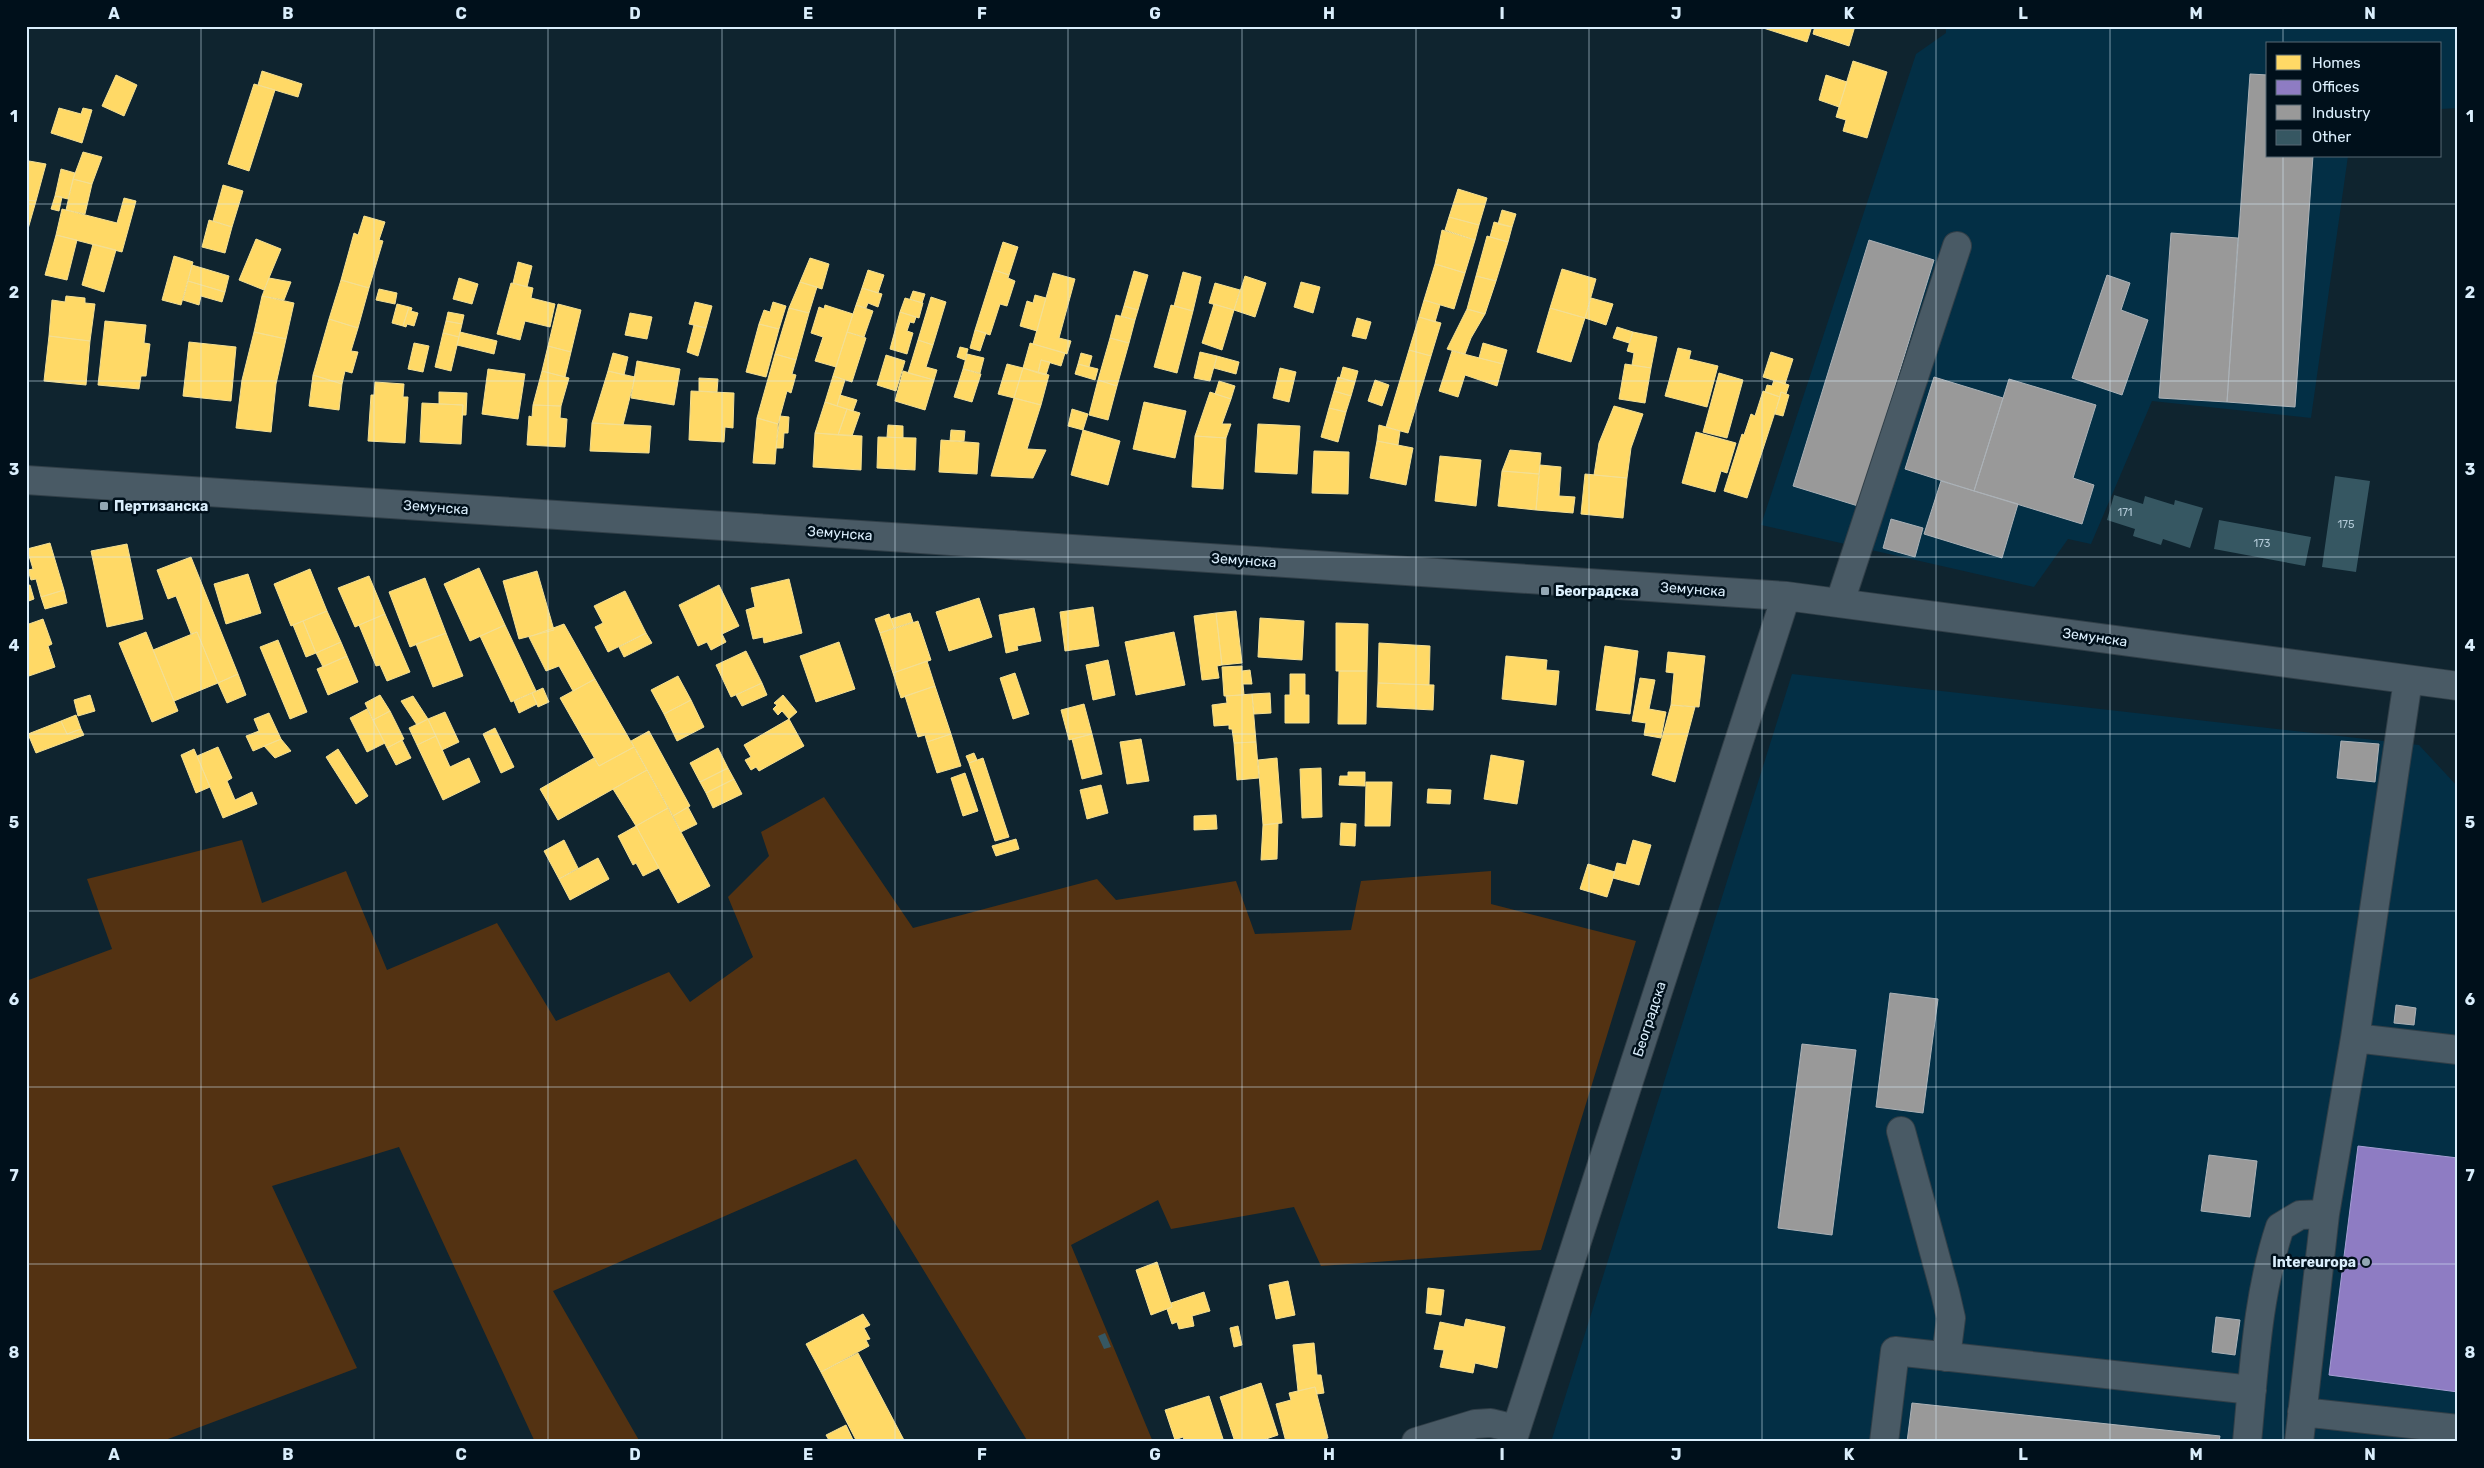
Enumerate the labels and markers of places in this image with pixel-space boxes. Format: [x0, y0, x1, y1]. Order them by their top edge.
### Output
place label: Пертизанска [114, 498, 208, 515]
marker: Пертизанска [98, 500, 110, 512]
place label: Београдска [1555, 583, 1639, 600]
marker: Београдска [1539, 585, 1551, 597]
place label: Intereuropa [2272, 1254, 2356, 1271]
marker: Intereuropa [2360, 1256, 2372, 1268]

